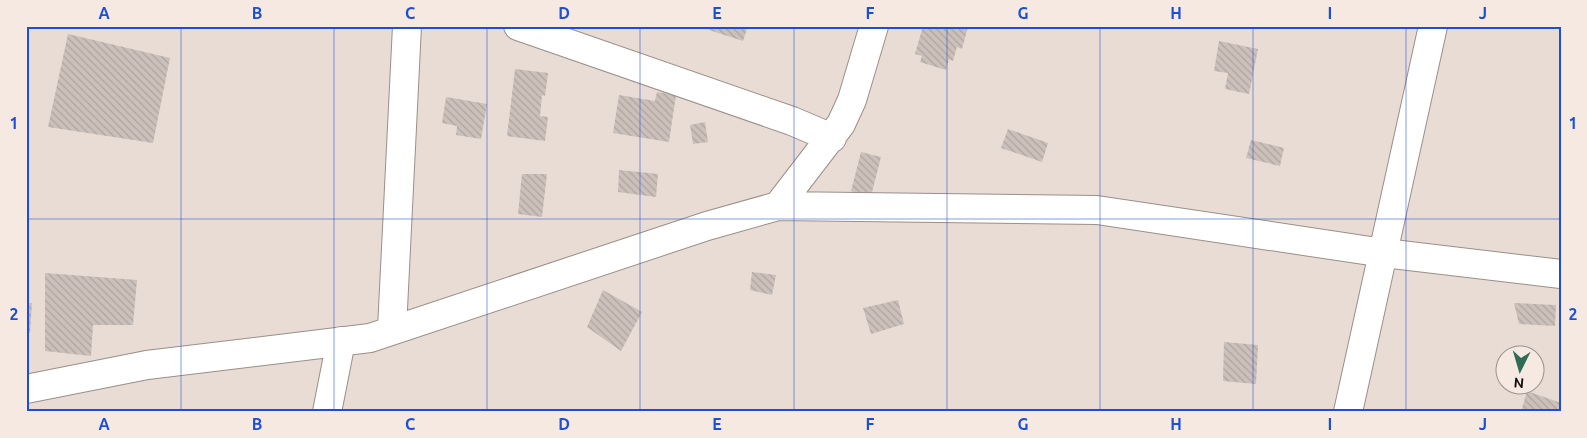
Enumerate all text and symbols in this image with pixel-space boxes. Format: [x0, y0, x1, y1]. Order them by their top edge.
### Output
text: A [98, 4, 110, 22]
text: B [252, 4, 262, 22]
text: C [405, 4, 415, 22]
text: D [558, 4, 570, 22]
text: E [712, 4, 722, 22]
text: F [866, 4, 875, 22]
text: G [1017, 4, 1029, 22]
text: H [1170, 4, 1182, 22]
text: I [1328, 4, 1332, 22]
text: J [1479, 4, 1487, 22]
text: 1 [9, 114, 19, 132]
text: 1 [1568, 114, 1578, 132]
text: 2 [9, 305, 19, 323]
text: 2 [1568, 305, 1578, 323]
north arrow [1494, 346, 1544, 396]
text: N [1513, 375, 1525, 391]
text: A [98, 415, 110, 433]
text: B [252, 415, 262, 433]
text: C [405, 415, 415, 433]
text: D [558, 415, 570, 433]
text: E [712, 415, 722, 433]
text: F [866, 415, 875, 433]
text: G [1017, 415, 1029, 433]
text: H [1170, 415, 1182, 433]
text: I [1328, 415, 1332, 433]
text: J [1479, 415, 1487, 433]

